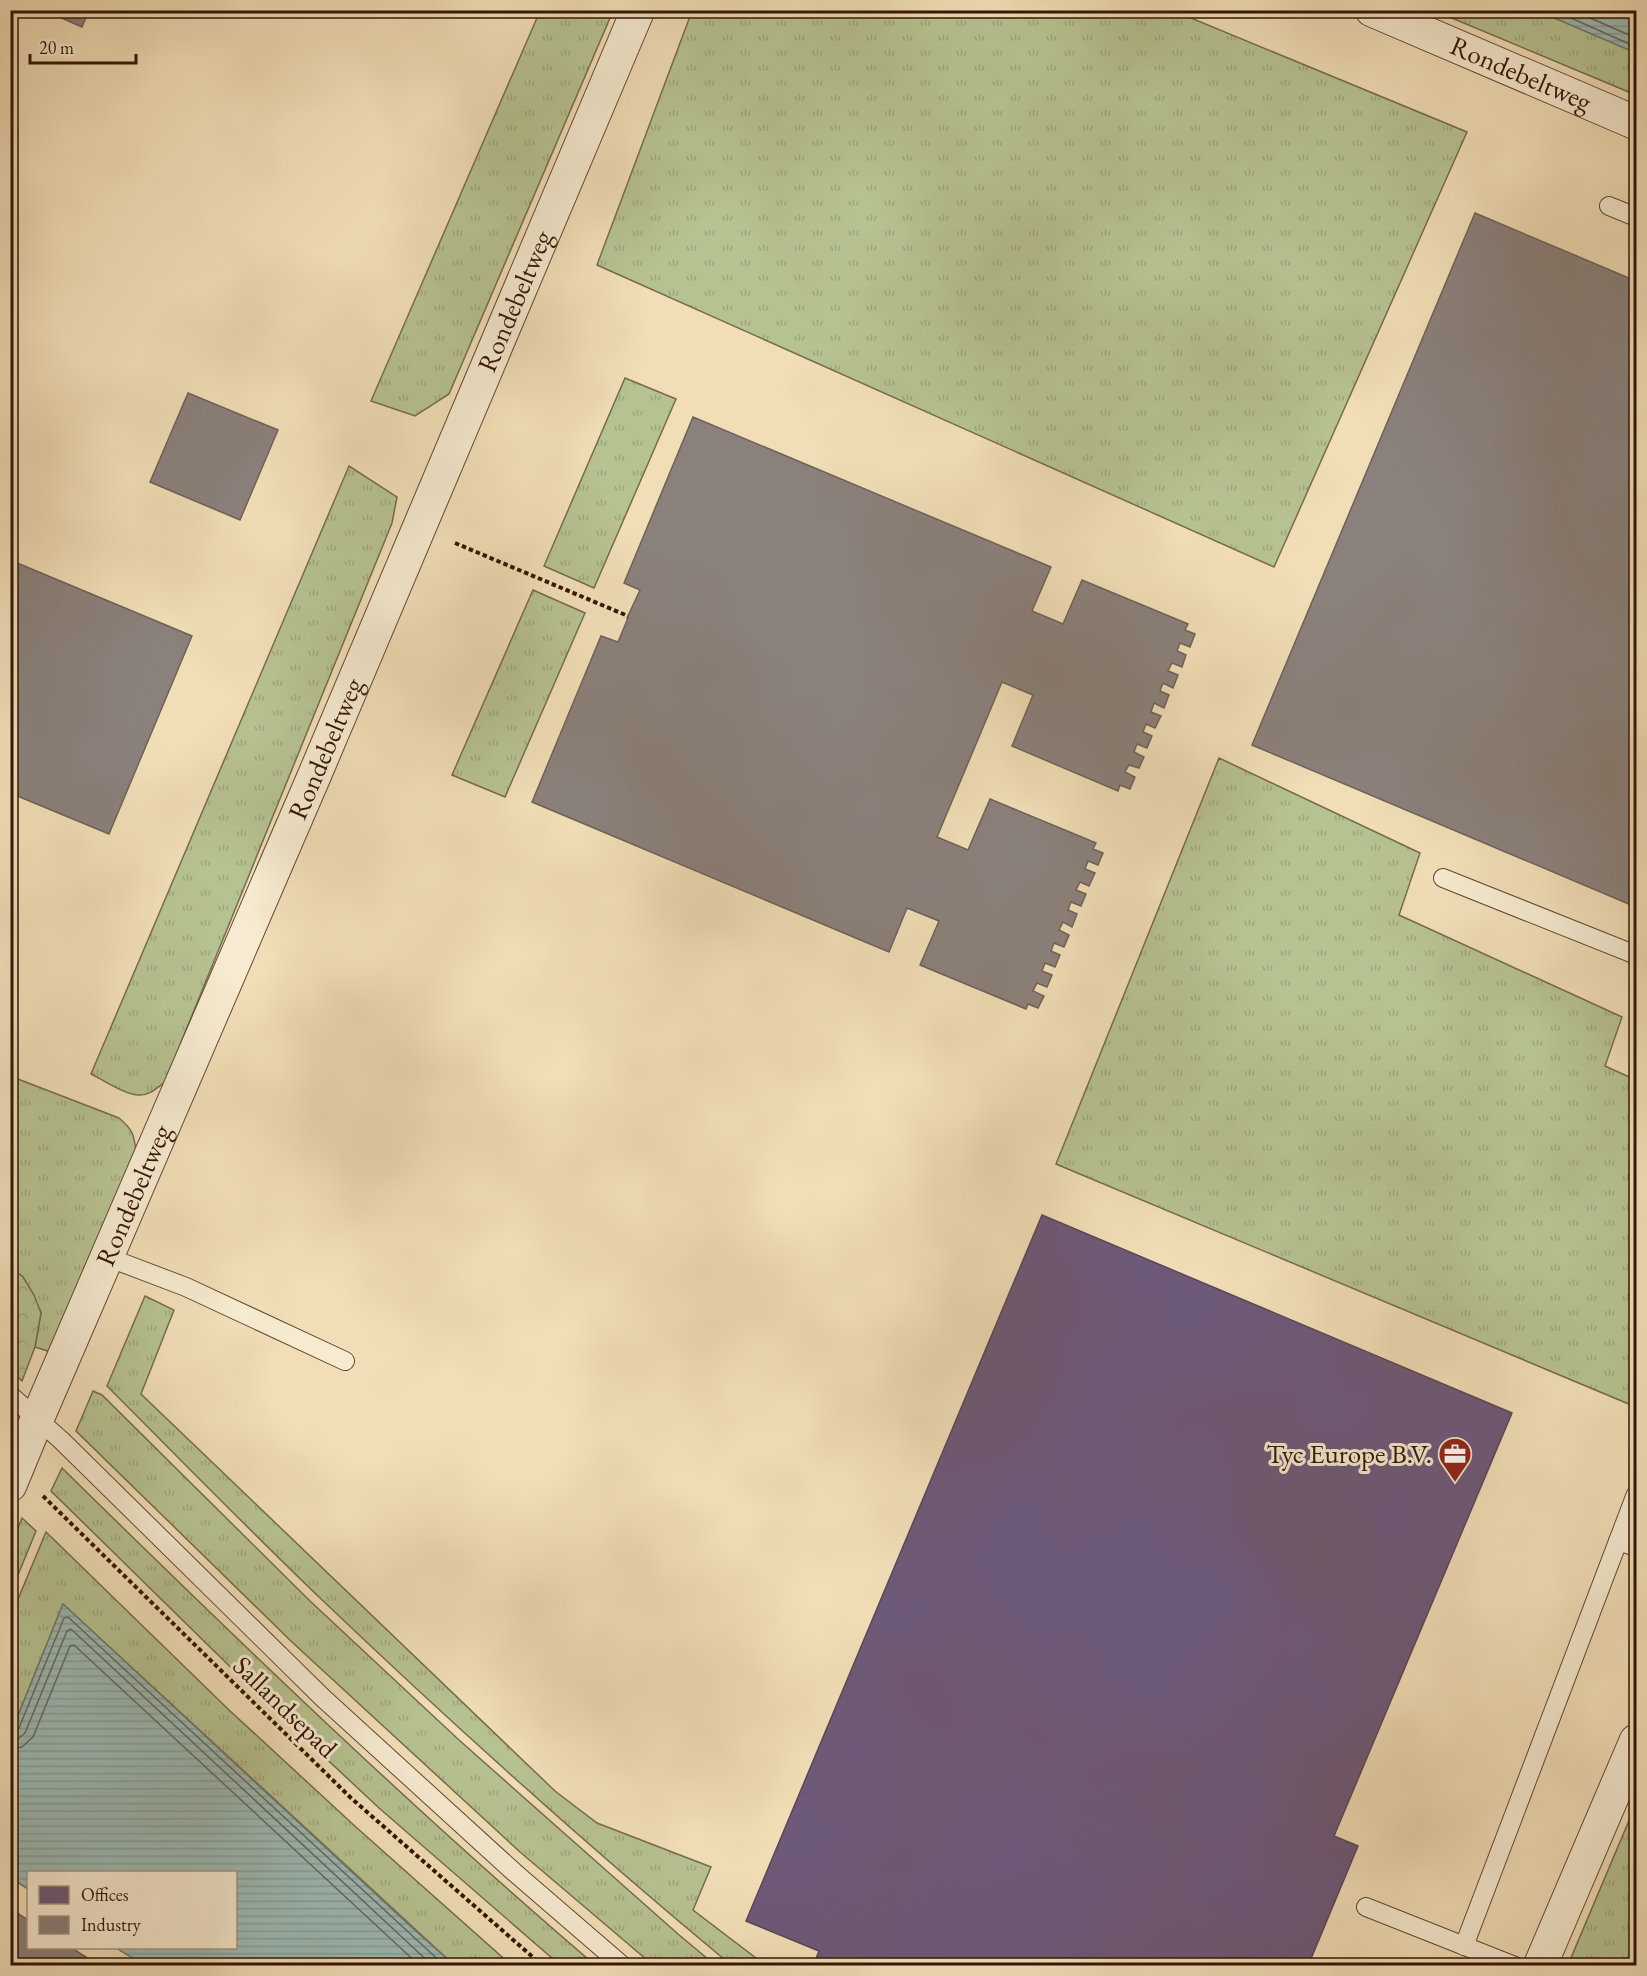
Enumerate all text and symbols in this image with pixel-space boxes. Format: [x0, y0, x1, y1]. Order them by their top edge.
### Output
scale bar [30, 27, 136, 65]
street label: Rondebeltweg [1445, 28, 1597, 119]
text: 20 m [39, 36, 74, 59]
street label: Rondebeltweg [469, 225, 560, 377]
street label: Rondebeltweg [279, 672, 371, 825]
street label: Rondebeltweg [87, 1119, 179, 1271]
place label: Tyc Europe B.V. [1266, 1436, 1432, 1471]
office icon: Tyc Europe B.V. [1437, 1436, 1473, 1483]
street label: Sallandsepad [226, 1648, 345, 1765]
legend [27, 1871, 237, 1949]
text: Offices [81, 1883, 129, 1906]
text: Industry [81, 1913, 141, 1936]

